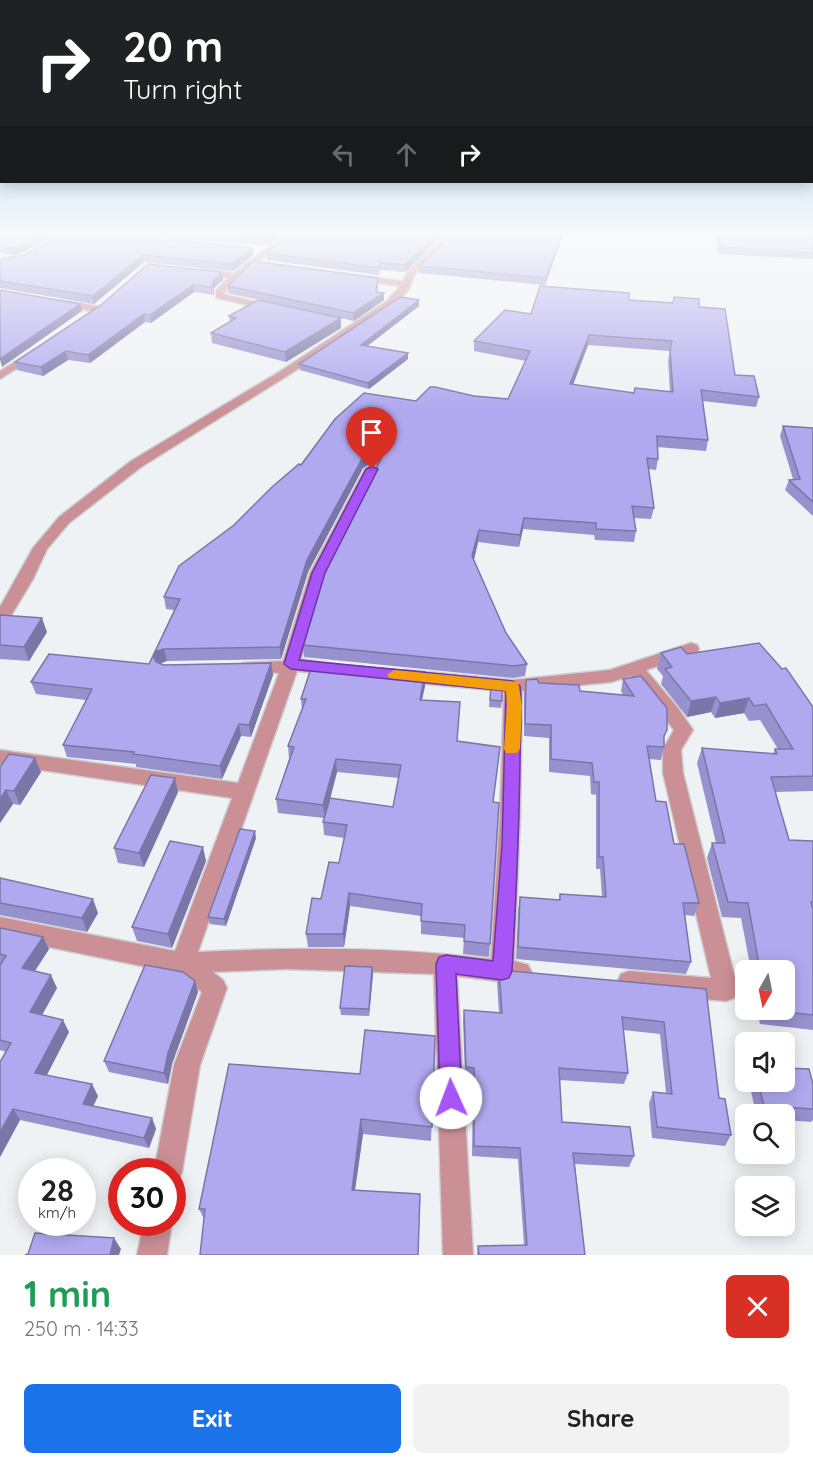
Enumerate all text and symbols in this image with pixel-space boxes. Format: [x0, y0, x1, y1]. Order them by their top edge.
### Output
text: 20 m [123, 20, 223, 73]
icon: right [24, 24, 102, 102]
text: Turn right [123, 72, 242, 106]
icon: left [327, 138, 360, 171]
icon: ahead [390, 138, 423, 171]
icon: right [453, 138, 486, 171]
pin [346, 407, 397, 469]
icon: arrive [355, 416, 388, 449]
north arrow [735, 960, 795, 1020]
map controls [735, 960, 795, 1236]
button: sound [735, 1032, 795, 1092]
position arrow [419, 1066, 483, 1130]
button: search [735, 1104, 795, 1164]
speed limit sign: 30 [108, 1158, 186, 1236]
text: 28 [40, 1171, 74, 1209]
button: layers [735, 1176, 795, 1236]
text: km/h [38, 1203, 76, 1222]
text: 1 min [24, 1271, 111, 1316]
button: close [726, 1275, 789, 1338]
text: 250 m · 14:33 [24, 1316, 139, 1341]
button: Exit [24, 1384, 401, 1453]
button: Share [413, 1384, 789, 1453]

